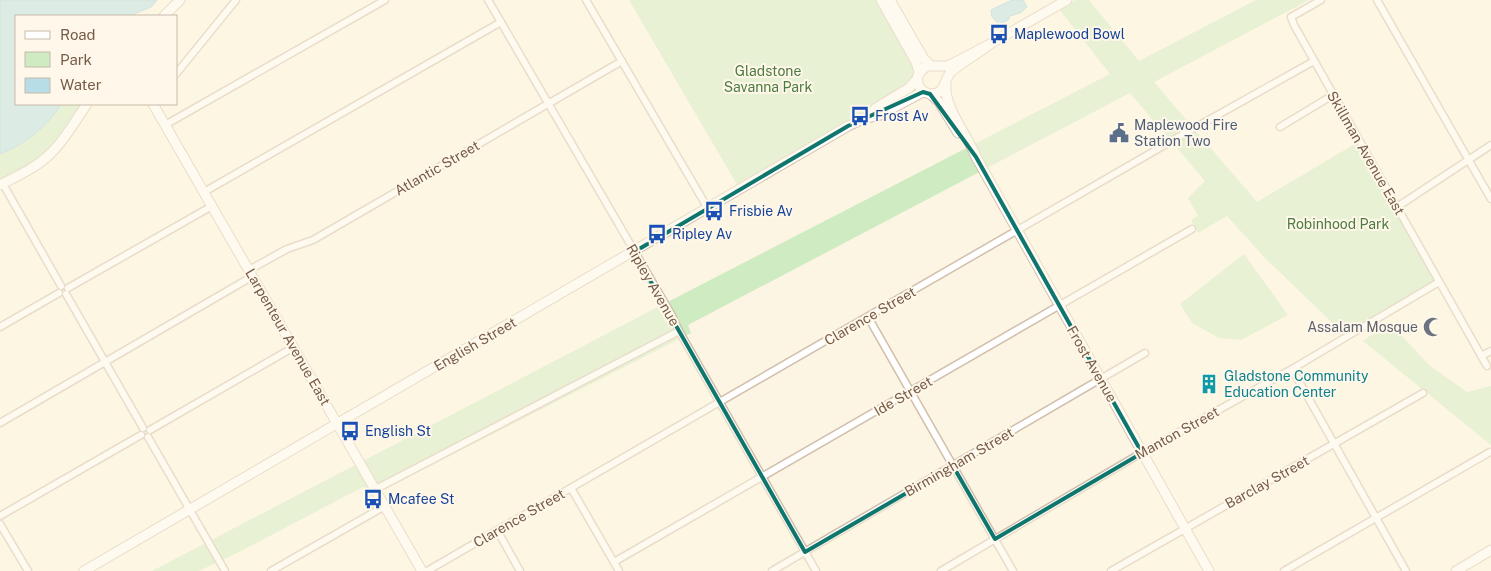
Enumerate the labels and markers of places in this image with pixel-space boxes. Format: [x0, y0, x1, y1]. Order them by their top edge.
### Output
bus stop icon: Maplewood Bowl [988, 23, 1010, 45]
place label: Maplewood Bowl [1014, 26, 1125, 42]
bus stop icon: Frost Av [849, 105, 871, 127]
place label: Frost Av [875, 108, 928, 124]
place label: Maplewood Fire Station Two [1134, 117, 1238, 149]
public building icon: Maplewood Fire Station Two [1108, 122, 1130, 144]
bus stop icon: Frisbie Av [703, 200, 725, 222]
place label: Frisbie Av [729, 203, 793, 219]
bus stop icon: Ripley Av [646, 223, 668, 245]
place label: Ripley Av [672, 226, 732, 242]
mosque icon: Assalam Mosque [1422, 316, 1444, 338]
place label: Assalam Mosque [1307, 319, 1418, 335]
place label: Gladstone Community Education Center [1224, 368, 1369, 400]
building icon: Gladstone Community Education Center [1198, 373, 1220, 395]
bus stop icon: English St [339, 420, 361, 442]
place label: English St [365, 423, 431, 439]
bus stop icon: Mcafee St [362, 488, 384, 510]
place label: Mcafee St [388, 491, 455, 507]

